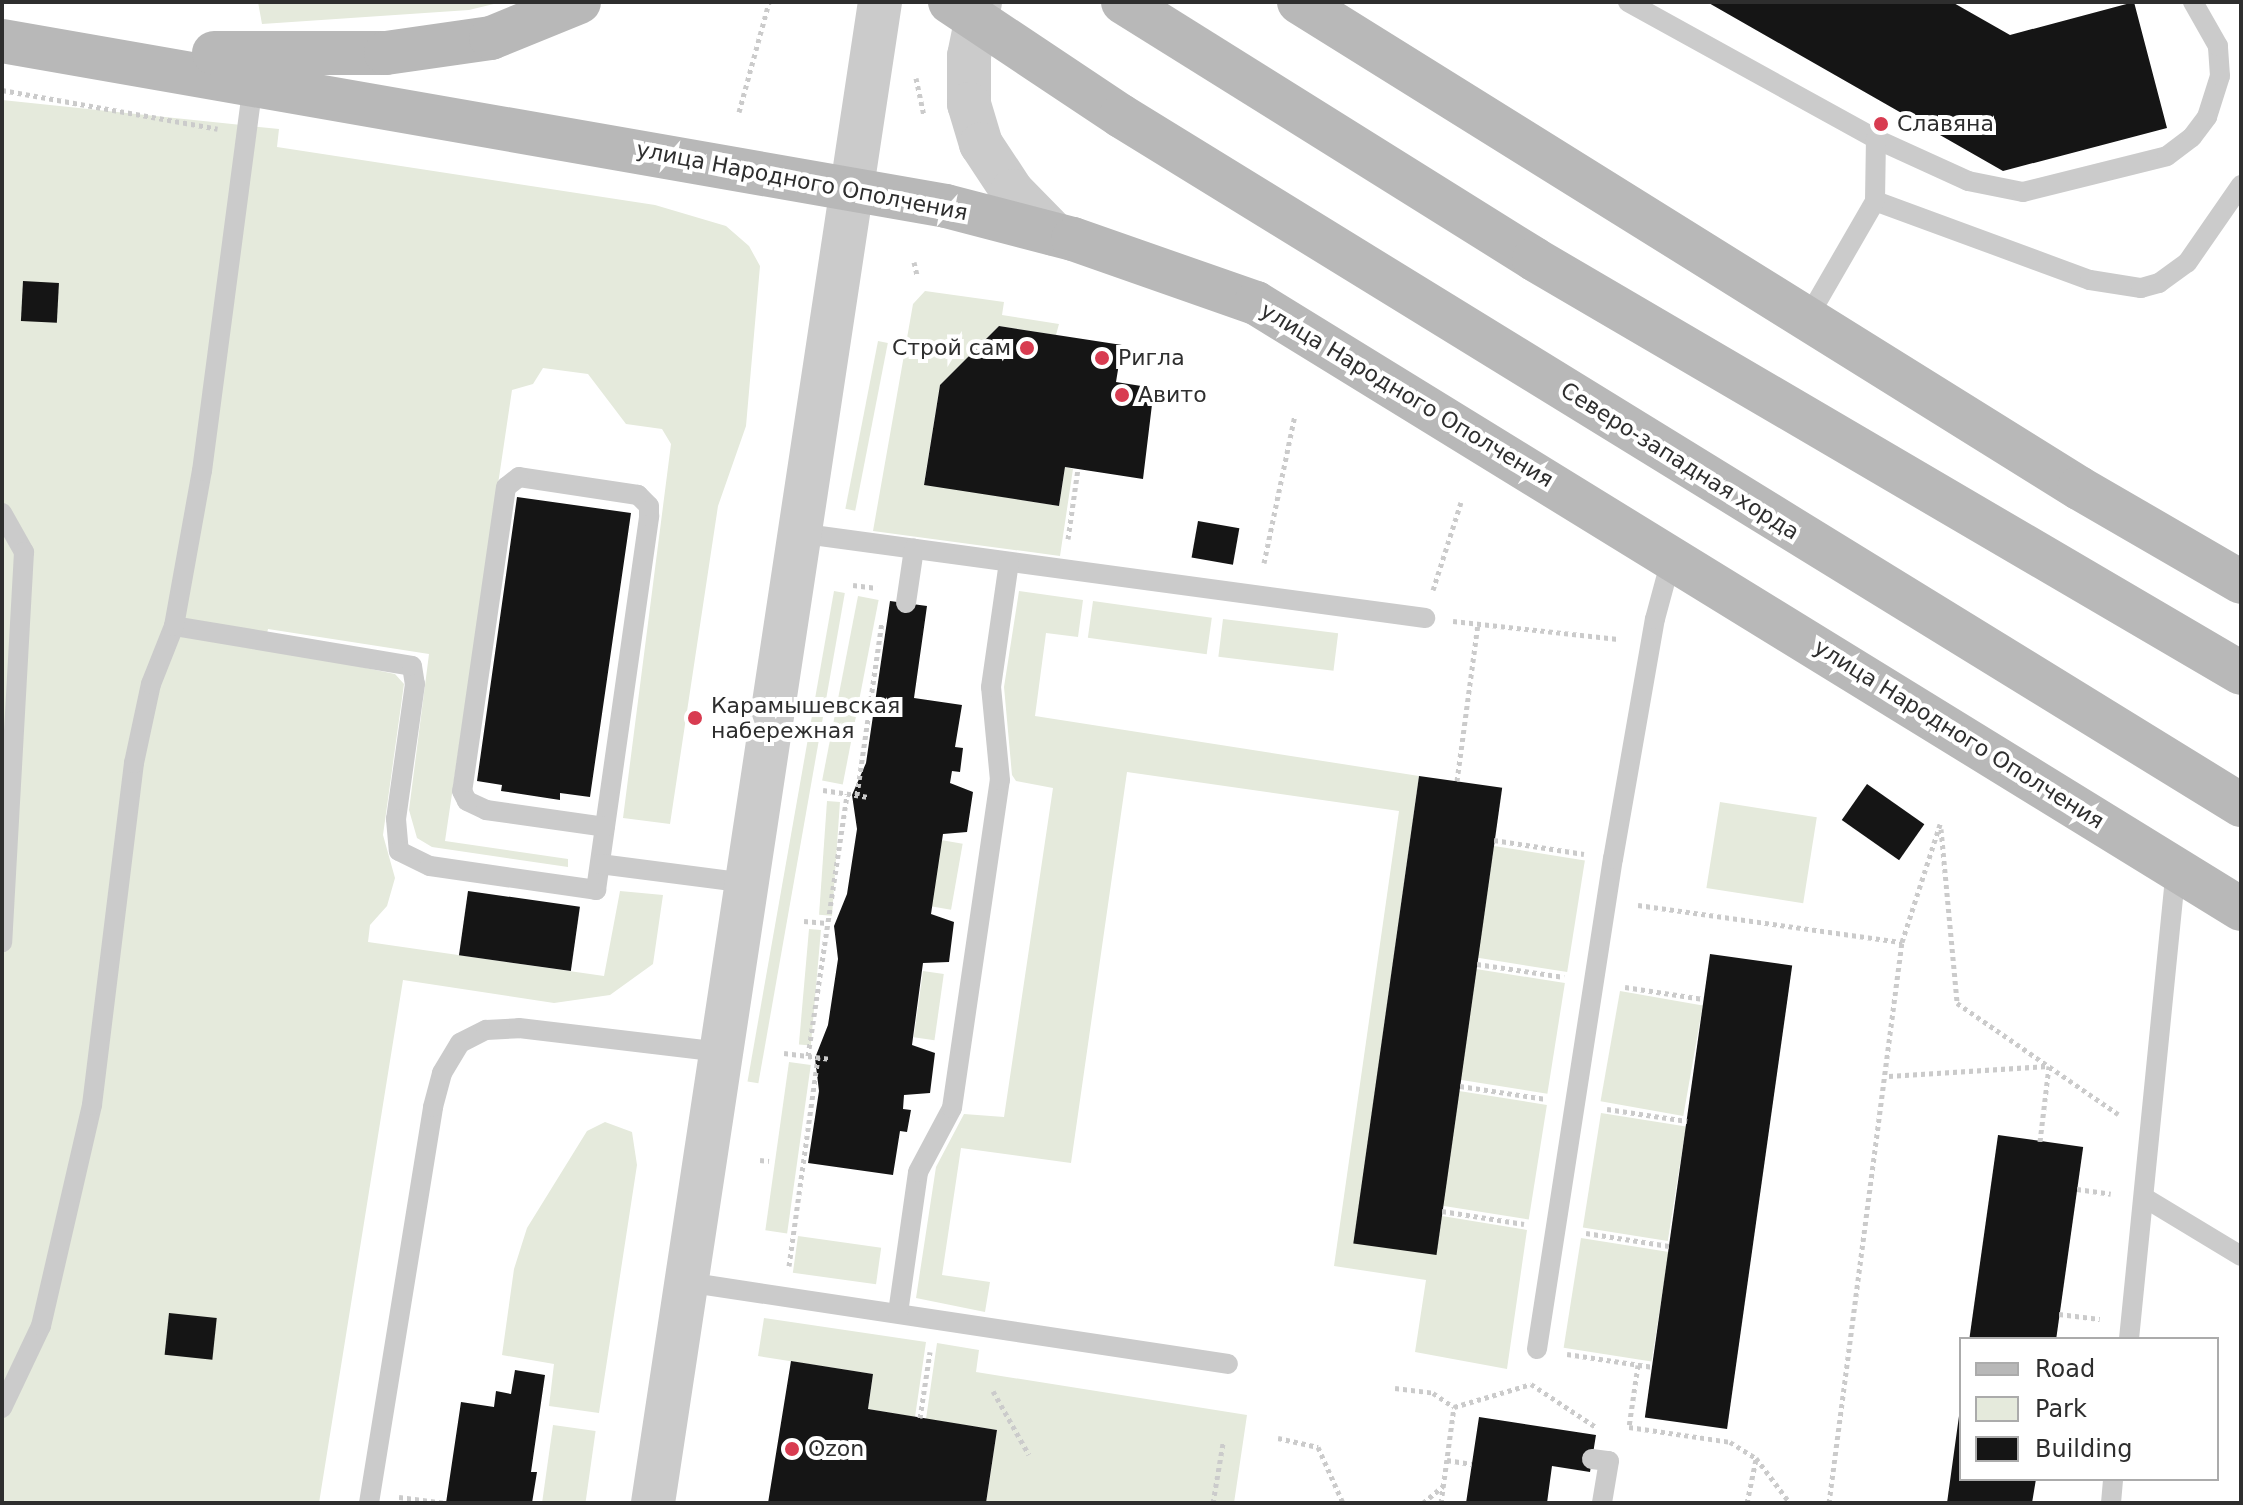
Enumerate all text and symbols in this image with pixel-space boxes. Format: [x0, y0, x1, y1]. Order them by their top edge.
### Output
place label: Славяна [1897, 111, 1994, 137]
marker: Славяна [1872, 115, 1890, 133]
street label: улица Народного Ополчения [634, 136, 970, 226]
street label: улица Народного Ополчения [1256, 297, 1558, 493]
place label: Строй сам [892, 335, 1011, 361]
marker: Строй сам [1018, 339, 1036, 357]
place label: Ригла [1118, 345, 1185, 371]
marker: Ригла [1093, 349, 1111, 367]
street label: Северо-западная хорда [1556, 377, 1804, 545]
place label: Авито [1138, 382, 1207, 408]
marker: Авито [1113, 386, 1131, 404]
street label: улица Народного Ополчения [1809, 634, 2109, 834]
place label: Карамышевская набережная [711, 692, 900, 744]
marker: Карамышевская набережная [686, 709, 704, 727]
legend [1959, 1337, 2219, 1481]
text: Road [2035, 1355, 2095, 1383]
text: Park [2035, 1395, 2087, 1423]
text: Building [2035, 1435, 2132, 1463]
place label: Ozon [808, 1436, 864, 1462]
marker: Ozon [783, 1440, 801, 1458]

